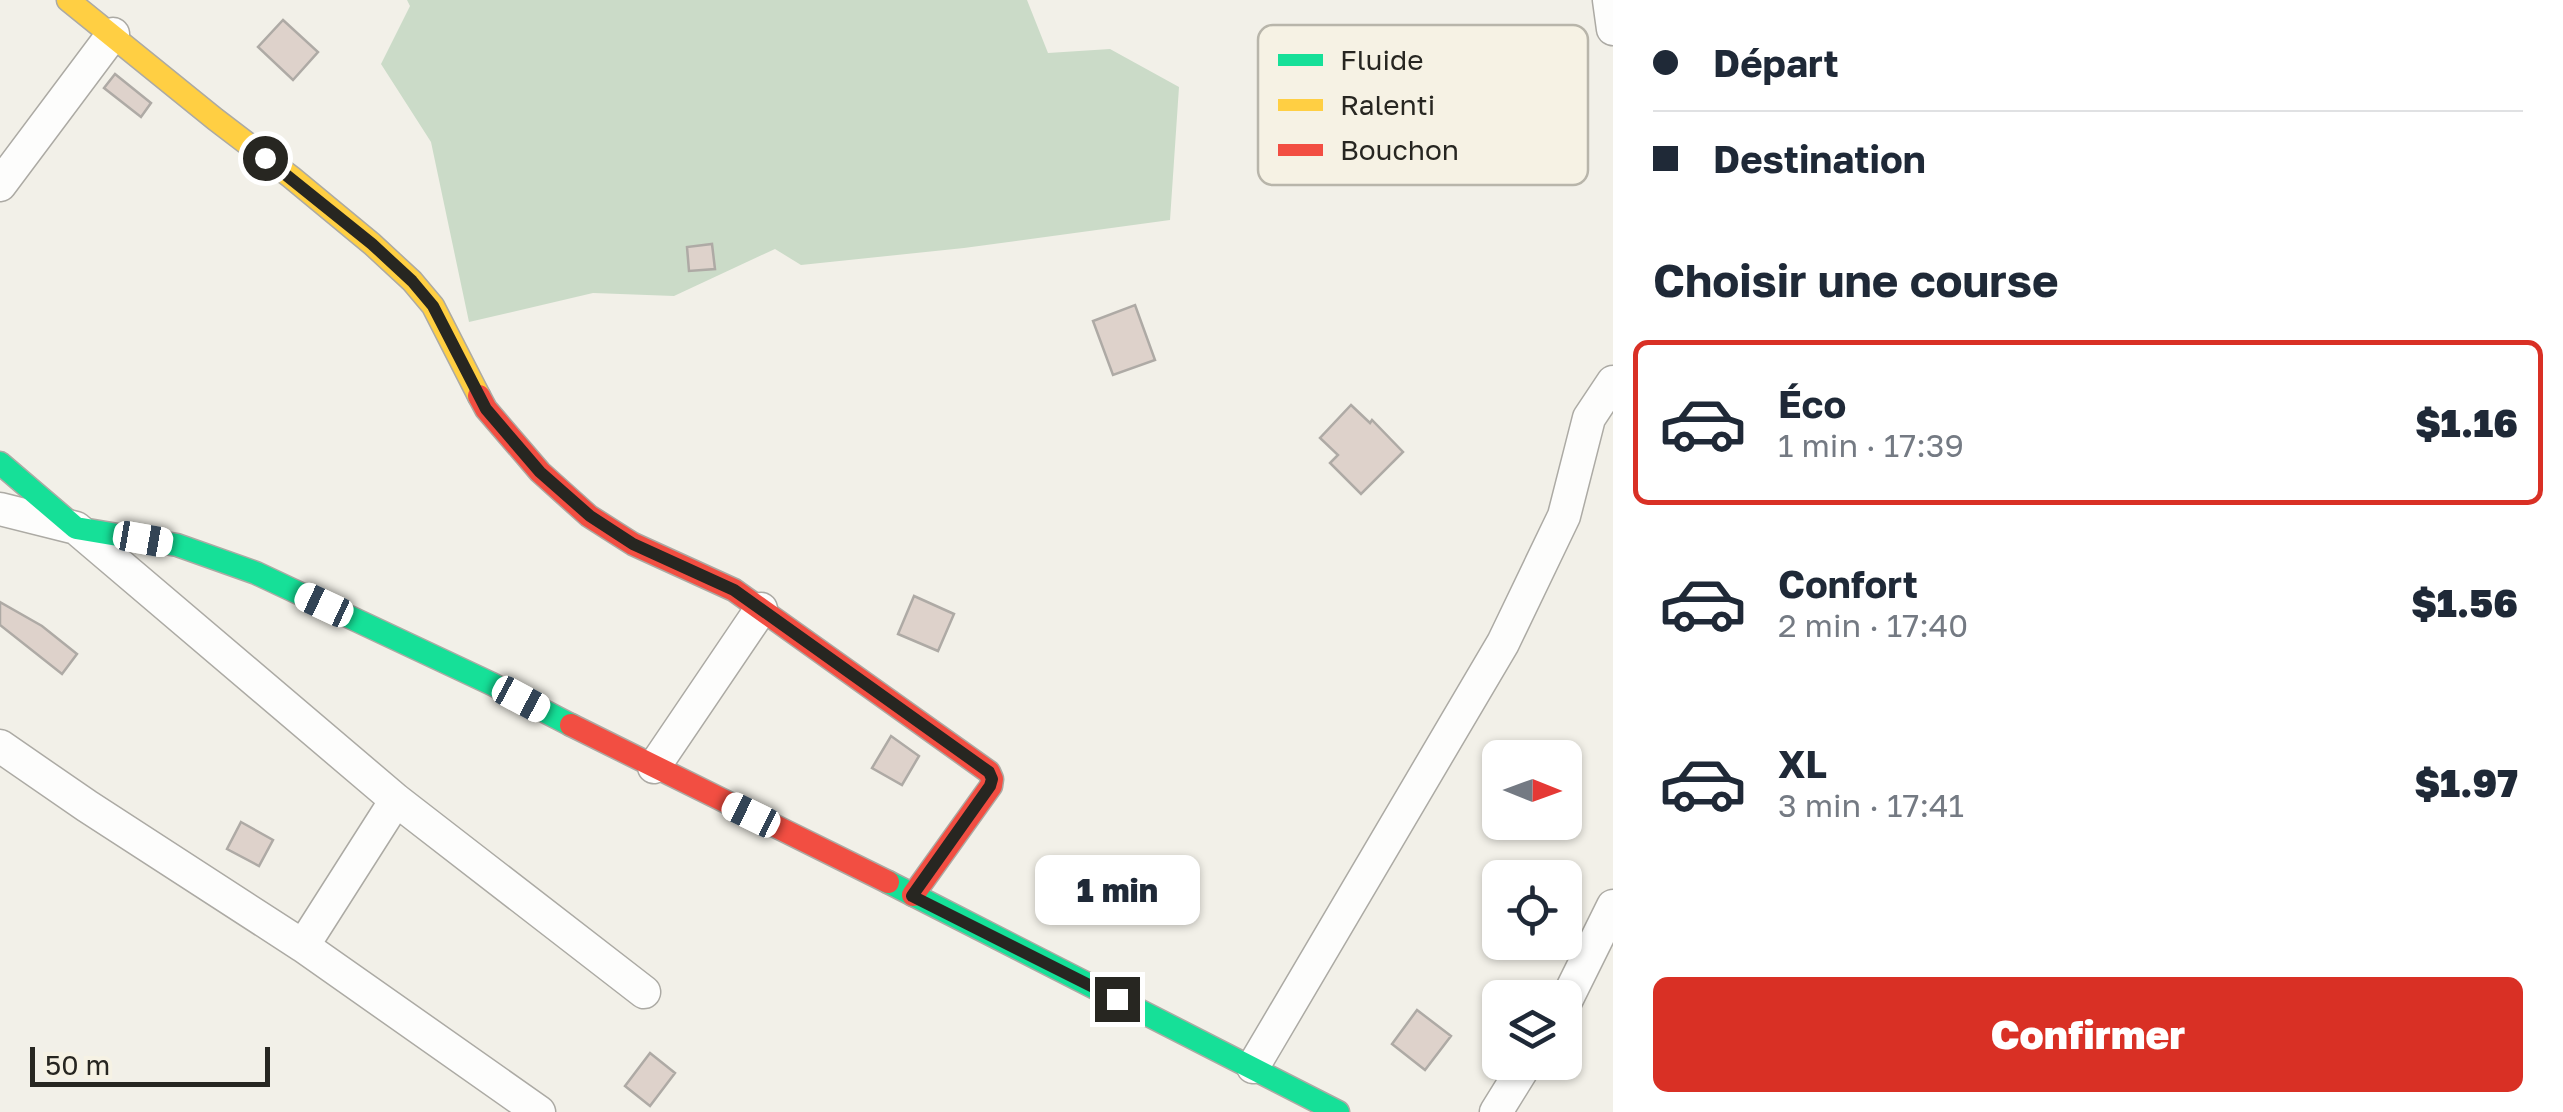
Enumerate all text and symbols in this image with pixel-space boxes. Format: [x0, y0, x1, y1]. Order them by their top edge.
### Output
legend [1258, 25, 1588, 185]
text: Départ [1713, 40, 1839, 85]
text: Fluide [1340, 43, 1424, 76]
text: Ralenti [1340, 88, 1435, 121]
text: Bouchon [1340, 133, 1459, 166]
route start [243, 136, 288, 181]
text: Destination [1713, 136, 1926, 181]
text: Choisir une course [1653, 253, 2059, 307]
icon: car [1658, 378, 1748, 468]
text: Éco [1778, 381, 1846, 426]
text: $1.16 [2415, 400, 2518, 445]
text: 1 min · 17:39 [1778, 426, 1964, 464]
car [111, 519, 175, 559]
icon: car [1658, 558, 1748, 648]
text: Confort [1778, 561, 1918, 606]
car [290, 579, 358, 631]
text: $1.56 [2411, 580, 2518, 625]
text: 2 min · 17:40 [1778, 606, 1968, 644]
car [487, 672, 555, 726]
icon: car [1658, 738, 1748, 828]
north arrow [1482, 740, 1582, 840]
map controls [1482, 740, 1582, 1080]
text: XL [1778, 741, 1827, 786]
text: $1.97 [2414, 760, 2518, 805]
text: 3 min · 17:41 [1778, 786, 1964, 824]
car [717, 788, 785, 842]
callout: 1 min [1034, 854, 1200, 924]
button: locate [1482, 860, 1582, 960]
text: 1 min [1077, 871, 1158, 909]
route end [1095, 977, 1140, 1022]
button: Confirmer [1653, 977, 2523, 1092]
button: layers [1482, 980, 1582, 1080]
scale bar [30, 1042, 270, 1086]
text: 50 m [45, 1048, 110, 1081]

